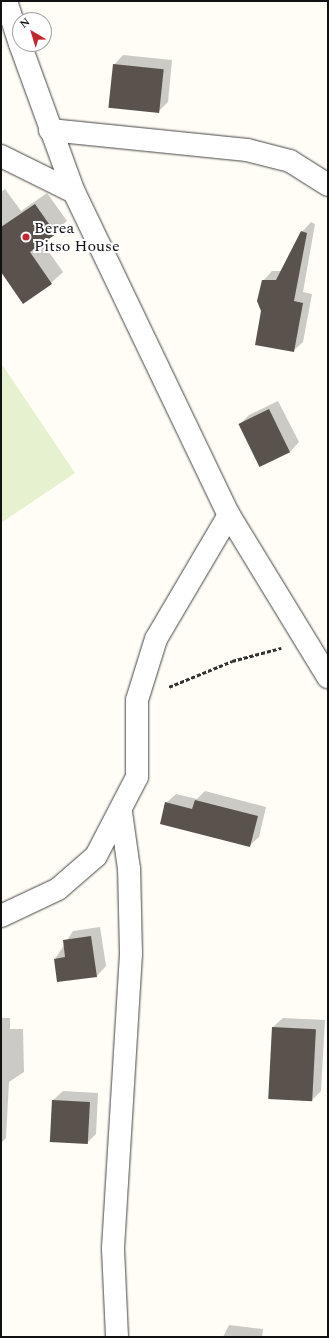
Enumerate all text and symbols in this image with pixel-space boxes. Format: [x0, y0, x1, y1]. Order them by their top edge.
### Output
north arrow [12, 12, 52, 52]
text: N [16, 13, 34, 32]
place label: Berea Pitso House [34, 218, 120, 256]
marker: Berea Pitso House [21, 232, 31, 242]

